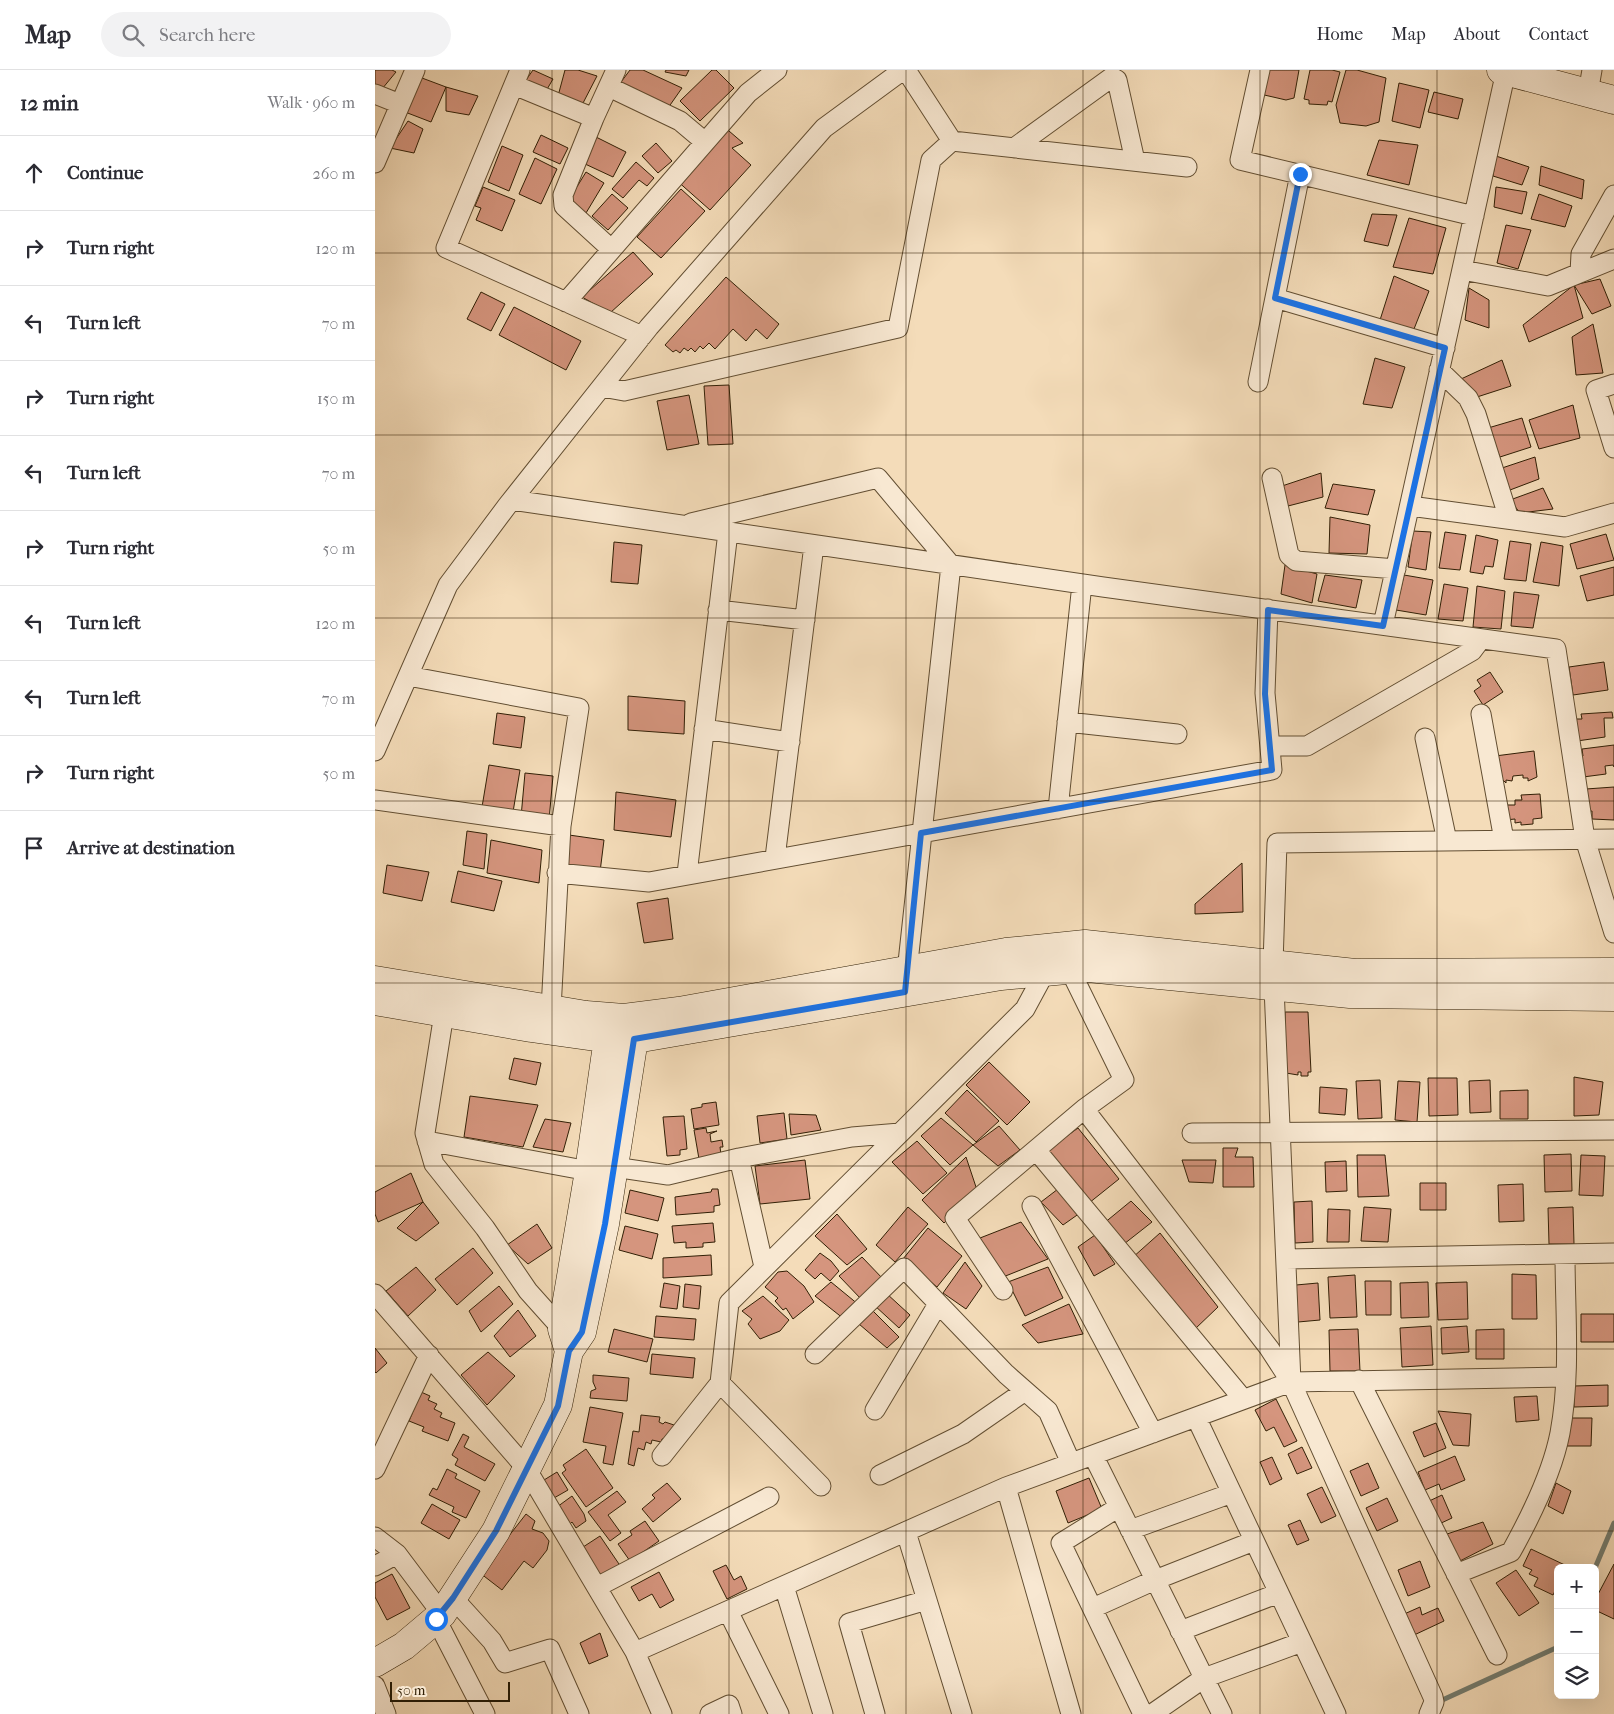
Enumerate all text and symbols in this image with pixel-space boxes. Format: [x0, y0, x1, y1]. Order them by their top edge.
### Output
search box [101, 12, 451, 57]
text: Map [25, 21, 71, 49]
icon: search [119, 21, 147, 49]
text: Search here [159, 24, 255, 46]
text: Home [1316, 24, 1363, 45]
text: Map [1391, 24, 1426, 45]
text: About [1454, 24, 1500, 45]
text: Contact [1528, 24, 1589, 45]
text: 12 min [20, 91, 79, 115]
text: Walk · 960 m [268, 93, 355, 112]
icon: ahead [20, 159, 48, 187]
text: Continue [67, 162, 143, 184]
route end [1289, 163, 1312, 186]
text: 260 m [313, 164, 355, 183]
icon: right [20, 234, 48, 262]
text: Turn right [67, 237, 154, 259]
text: 120 m [316, 239, 355, 258]
icon: left [20, 309, 48, 337]
text: Turn left [67, 312, 141, 334]
text: 70 m [322, 314, 355, 333]
icon: right [20, 384, 48, 412]
text: Turn right [67, 387, 154, 409]
text: 150 m [317, 389, 355, 408]
icon: left [20, 459, 48, 487]
text: Turn left [67, 462, 141, 484]
text: 70 m [322, 464, 355, 483]
icon: right [20, 534, 48, 562]
text: Turn right [67, 537, 154, 559]
text: 50 m [323, 539, 355, 558]
icon: left [20, 609, 48, 637]
text: Turn left [67, 612, 141, 634]
text: 120 m [316, 614, 355, 633]
icon: left [20, 684, 48, 712]
text: Turn left [67, 687, 141, 709]
text: 70 m [322, 689, 355, 708]
icon: right [20, 759, 48, 787]
text: Turn right [67, 762, 154, 784]
text: 50 m [323, 764, 355, 783]
icon: arrive [20, 834, 48, 862]
text: Arrive at destination [67, 837, 235, 859]
map controls [1554, 1564, 1599, 1699]
button: + [1554, 1564, 1599, 1609]
route start [425, 1608, 448, 1631]
button: − [1554, 1609, 1599, 1654]
button: layers [1554, 1654, 1599, 1699]
scale bar [390, 1679, 510, 1702]
text: 50 m [397, 1682, 425, 1699]

